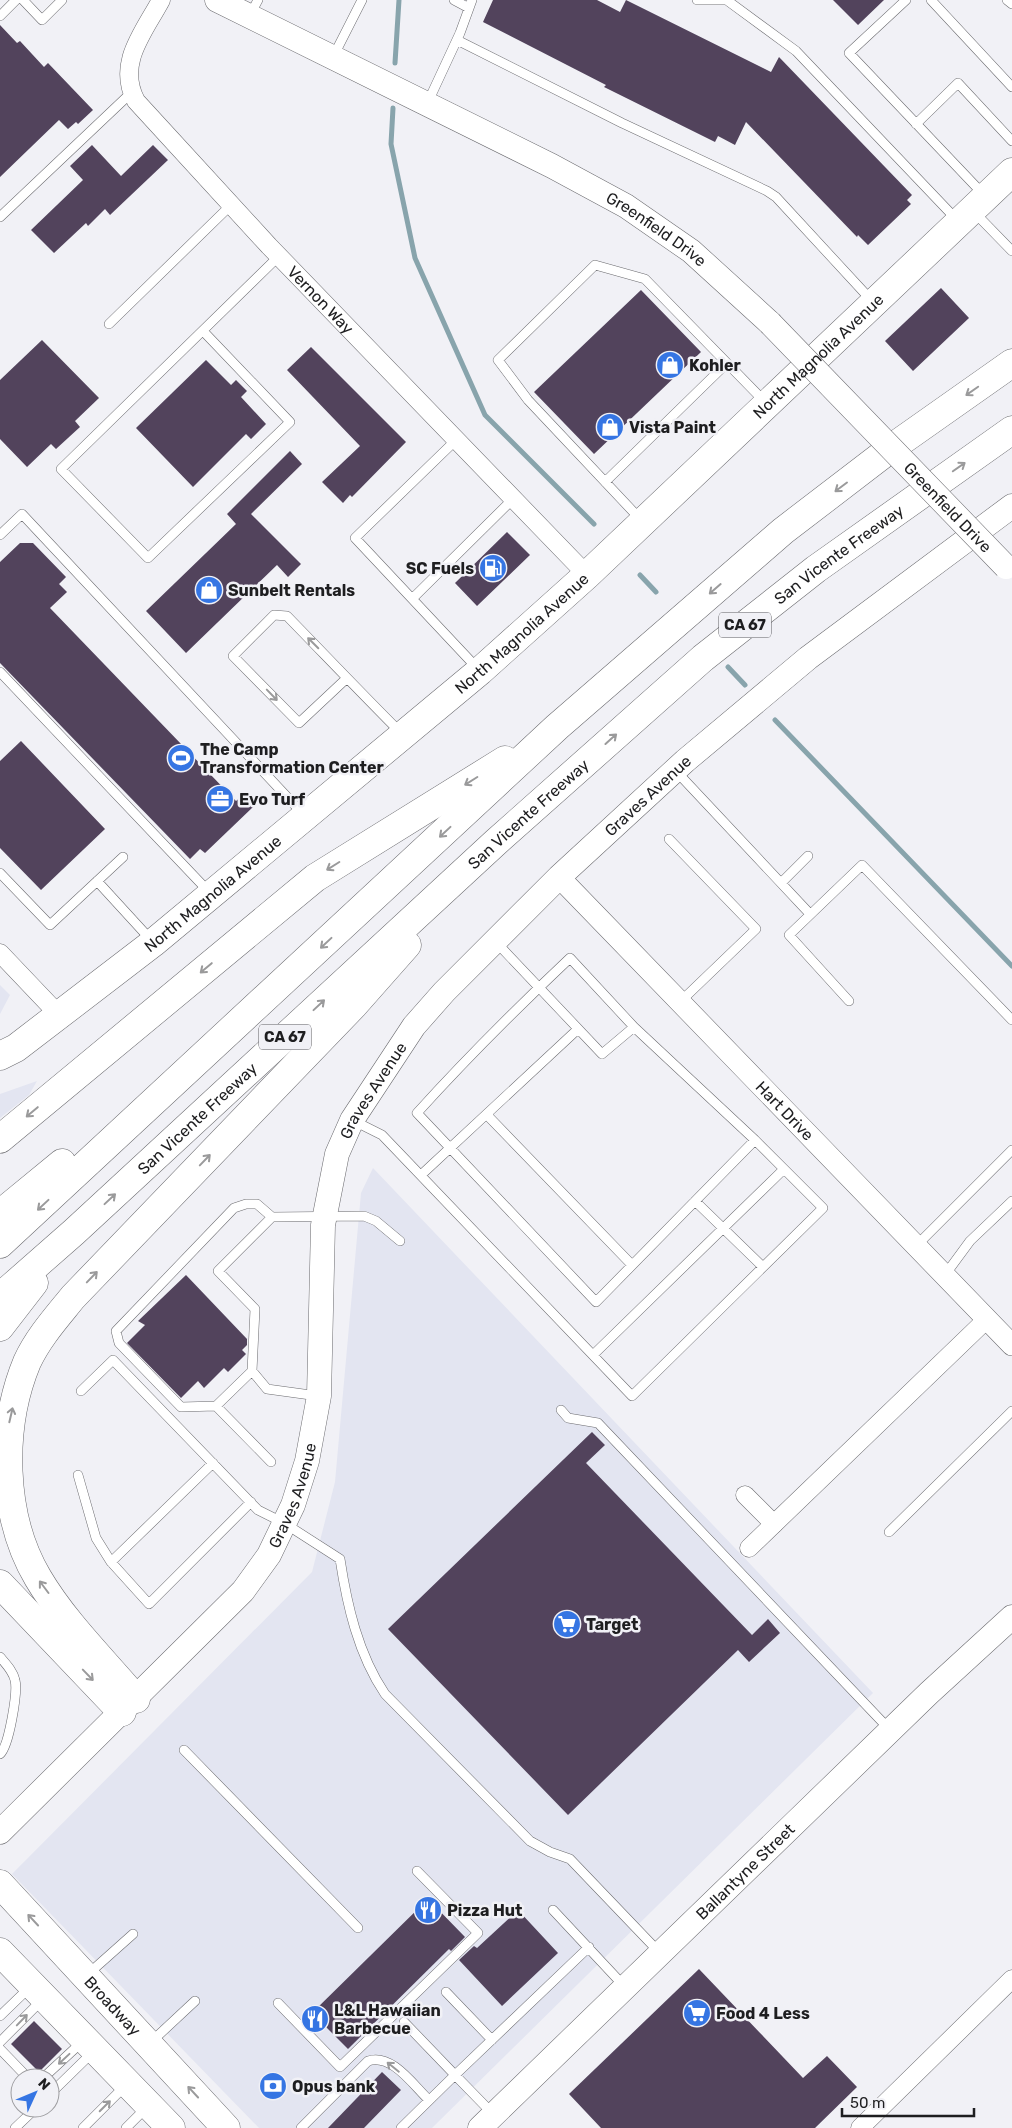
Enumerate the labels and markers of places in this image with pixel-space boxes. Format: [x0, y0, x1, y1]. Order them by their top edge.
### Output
shop icon: Kohler [655, 350, 685, 380]
place label: Kohler [689, 356, 741, 375]
shop icon: Vista Paint [595, 412, 625, 442]
place label: Vista Paint [629, 418, 716, 437]
fuel station icon: SC Fuels [478, 553, 508, 583]
place label: SC Fuels [406, 559, 474, 578]
shop icon: Sunbelt Rentals [194, 575, 224, 605]
place label: Sunbelt Rentals [228, 581, 355, 600]
place label: The Camp Transformation Center [200, 740, 384, 777]
sports icon: The Camp Transformation Center [166, 743, 196, 773]
office icon: Evo Turf [205, 784, 235, 814]
place label: Evo Turf [239, 790, 306, 809]
supermarket icon: Target [552, 1609, 582, 1639]
place label: Target [586, 1615, 639, 1634]
restaurant icon: Pizza Hut [413, 1895, 443, 1925]
place label: Pizza Hut [447, 1901, 523, 1920]
supermarket icon: Food 4 Less [682, 1998, 712, 2028]
place label: L&L Hawaiian Barbecue [334, 2001, 441, 2038]
restaurant icon: L&L Hawaiian Barbecue [300, 2004, 330, 2034]
place label: Food 4 Less [716, 2004, 810, 2023]
bank icon: Opus bank [258, 2071, 288, 2101]
place label: Opus bank [292, 2077, 376, 2096]

